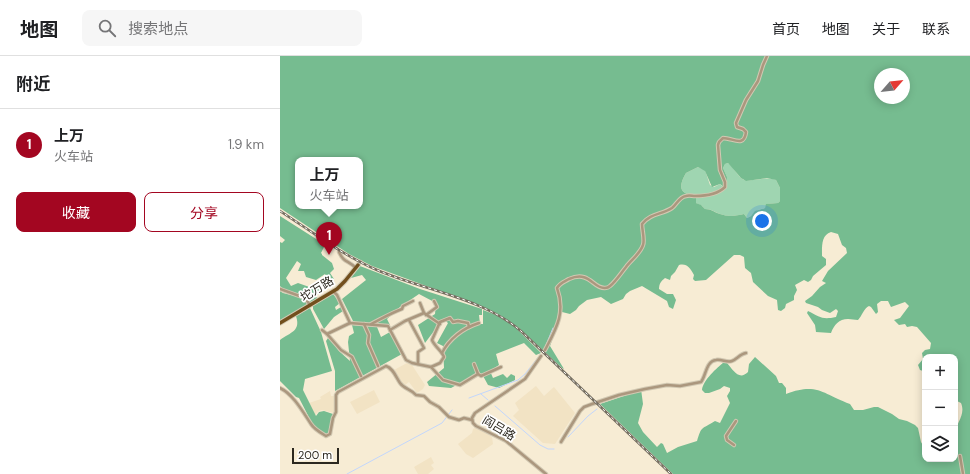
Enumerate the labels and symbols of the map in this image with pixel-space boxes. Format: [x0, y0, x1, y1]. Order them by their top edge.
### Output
north arrow [874, 68, 910, 104]
your location [752, 211, 772, 231]
pin: 1 [316, 222, 342, 255]
street label: 坨万路 [297, 273, 337, 305]
street label: 阎吕路 [479, 412, 519, 444]
scale bar [292, 446, 339, 465]

